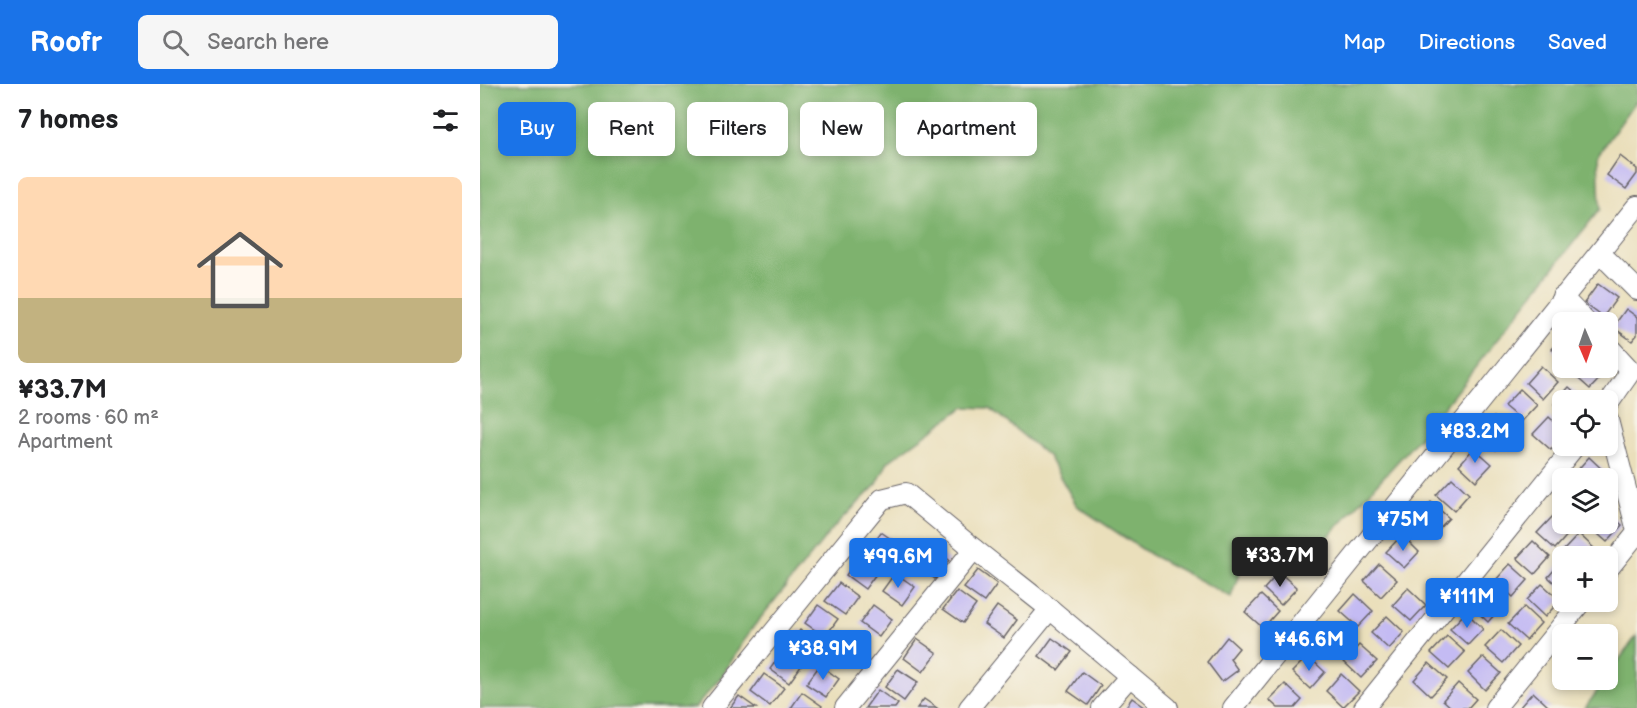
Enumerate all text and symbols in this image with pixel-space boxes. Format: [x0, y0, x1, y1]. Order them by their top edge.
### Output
search box [138, 15, 558, 69]
text: Roofr [30, 26, 102, 59]
icon: search [159, 26, 192, 59]
text: Search here [207, 29, 329, 56]
text: Map [1343, 30, 1386, 55]
text: Directions [1419, 30, 1515, 55]
text: Saved [1548, 30, 1607, 55]
chip: Buy [498, 102, 576, 156]
chip: Rent [588, 102, 675, 156]
chip: Filters [687, 102, 788, 156]
chip: New [800, 102, 884, 156]
chip: Apartment [896, 102, 1037, 156]
icon: filters [429, 104, 462, 137]
text: 7 homes [18, 105, 118, 136]
icon: home [186, 216, 294, 324]
north arrow [1552, 312, 1618, 378]
map controls [1552, 312, 1618, 690]
text: ¥33.7M [18, 375, 107, 406]
button: locate [1552, 390, 1618, 456]
text: 2 rooms · 60 m² [18, 406, 159, 430]
pin: ¥83.2M [1426, 413, 1524, 464]
text: ¥83.2M [1440, 420, 1510, 444]
text: Apartment [18, 430, 113, 454]
button: layers [1552, 468, 1618, 534]
pin: ¥75M [1367, 501, 1439, 552]
text: ¥75M [1377, 508, 1429, 532]
pin: ¥33.7M [1231, 537, 1329, 588]
pin: ¥99.6M [849, 538, 947, 589]
text: ¥33.7M [1246, 544, 1314, 568]
text: ¥99.6M [863, 545, 933, 569]
button: + [1552, 546, 1618, 612]
pin: ¥111M [1425, 578, 1509, 629]
text: ¥111M [1440, 585, 1494, 609]
pin: ¥46.6M [1260, 621, 1358, 672]
button: − [1552, 624, 1618, 690]
text: ¥46.6M [1274, 628, 1344, 652]
pin: ¥38.9M [774, 630, 872, 681]
text: ¥38.9M [788, 637, 858, 661]

